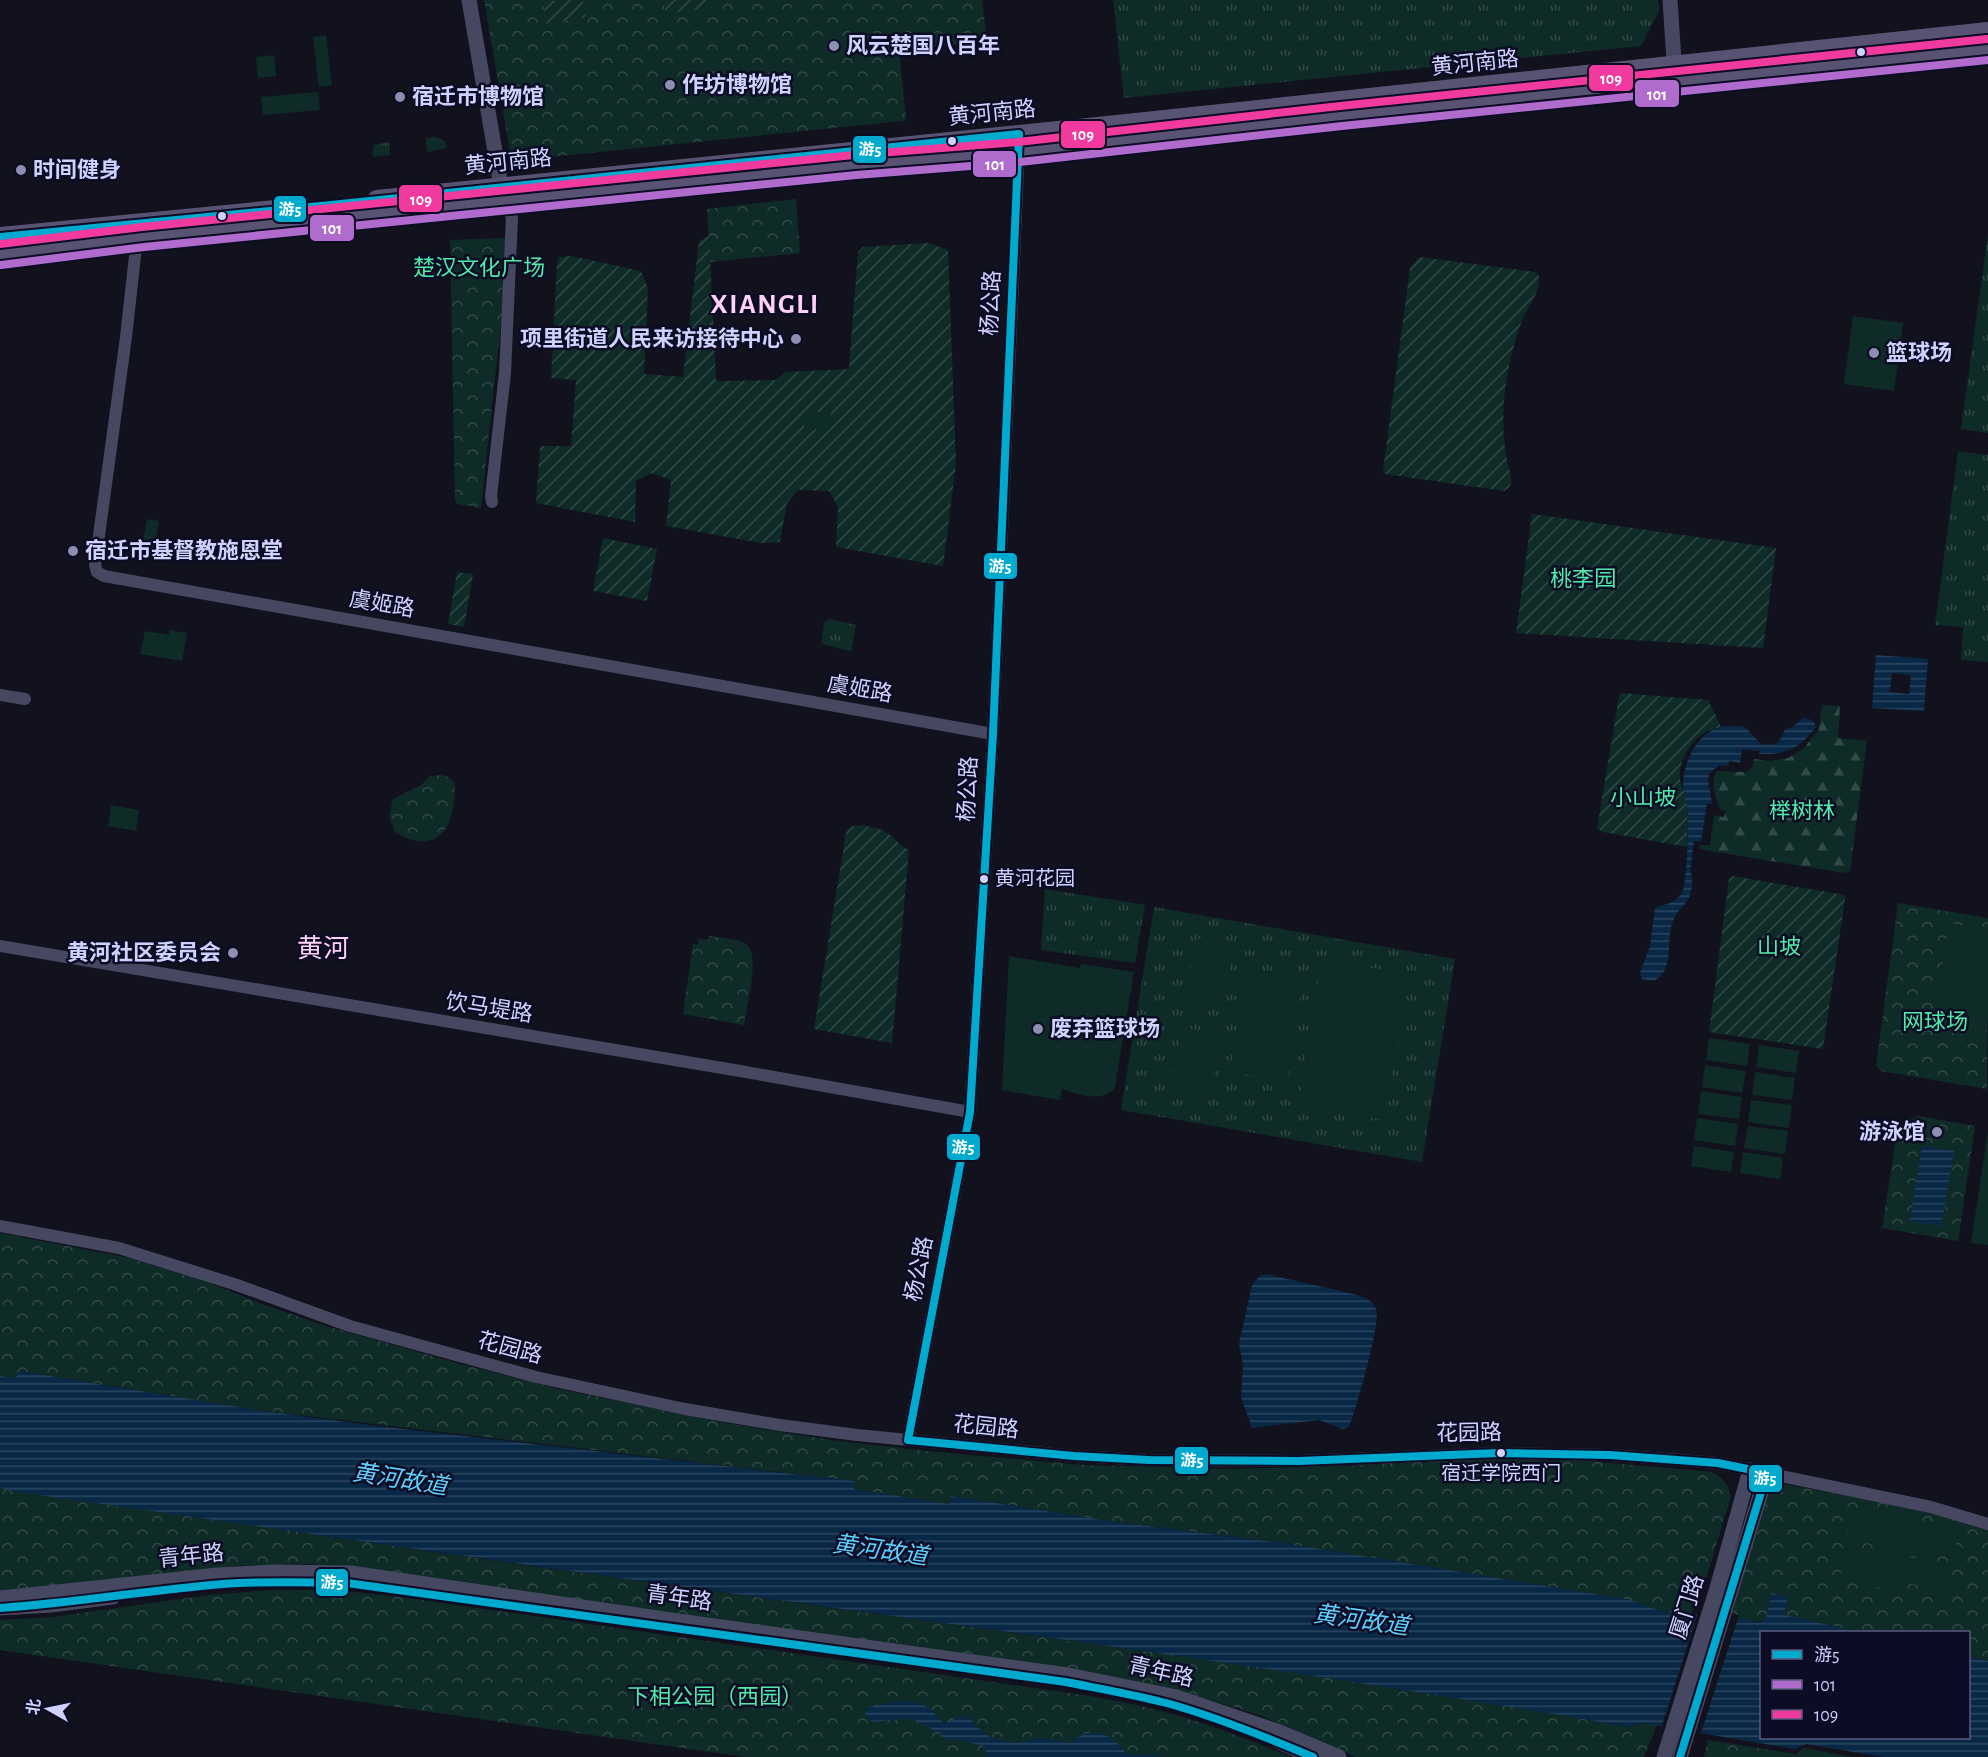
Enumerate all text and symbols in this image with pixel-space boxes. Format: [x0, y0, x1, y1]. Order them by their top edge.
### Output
place label: 风云楚国八百年 [846, 34, 1000, 57]
marker: 风云楚国八百年 [827, 39, 841, 53]
street label: 黄河南路 [1430, 46, 1520, 79]
unlabelled marker [1855, 46, 1867, 58]
line badge: 109 [1588, 64, 1634, 92]
text: 109 [1600, 71, 1622, 87]
place label: 作坊博物馆 [682, 73, 792, 96]
marker: 作坊博物馆 [663, 78, 677, 92]
line badge: 101 [1634, 79, 1680, 108]
place label: 宿迁市博物馆 [412, 84, 544, 108]
text: 101 [1647, 87, 1667, 103]
marker: 宿迁市博物馆 [393, 90, 407, 104]
street label: 黄河南路 [947, 96, 1037, 129]
line badge: 109 [1060, 120, 1106, 149]
text: 109 [1072, 127, 1094, 143]
line badge: 游5 [852, 135, 887, 164]
unlabelled marker [946, 135, 958, 147]
text: 游5 [859, 141, 882, 158]
street label: 黄河南路 [463, 145, 553, 178]
line badge: 101 [972, 150, 1017, 178]
text: 101 [985, 157, 1005, 173]
place label: 时间健身 [33, 158, 121, 181]
marker: 时间健身 [14, 163, 28, 177]
line badge: 109 [398, 184, 443, 213]
text: 109 [410, 192, 432, 208]
line badge: 游5 [273, 195, 307, 223]
text: 游5 [279, 201, 302, 218]
unlabelled marker [216, 210, 228, 222]
line badge: 101 [309, 214, 355, 242]
text: 101 [322, 221, 342, 237]
park label: 楚汉文化广场 [413, 256, 545, 279]
street label: 杨公路 [977, 269, 1004, 337]
district label: XIANGLI [710, 291, 820, 319]
place label: 项里街道人民来访接待中心 [520, 327, 784, 350]
marker: 项里街道人民来访接待中心 [789, 332, 803, 346]
place label: 篮球场 [1886, 341, 1952, 364]
marker: 篮球场 [1867, 346, 1881, 360]
place label: 宿迁市基督教施恩堂 [85, 538, 283, 562]
marker: 宿迁市基督教施恩堂 [66, 544, 80, 558]
line badge: 游5 [983, 552, 1018, 580]
text: 游5 [989, 558, 1012, 575]
park label: 桃李园 [1550, 567, 1616, 590]
street label: 虞姬路 [348, 586, 417, 621]
street label: 虞姬路 [826, 671, 895, 706]
street label: 杨公路 [954, 755, 981, 823]
park label: 小山坡 [1610, 786, 1676, 809]
park label: 榉树林 [1769, 799, 1835, 822]
place label: 黄河花园 [995, 868, 1075, 889]
marker: 黄河花园 [978, 873, 990, 885]
district label: 黄河 [297, 934, 349, 962]
park label: 山坡 [1757, 935, 1801, 958]
place label: 黄河社区委员会 [67, 941, 221, 964]
marker: 黄河社区委员会 [226, 946, 240, 960]
street label: 饮马堤路 [444, 989, 534, 1026]
park label: 网球场 [1902, 1010, 1968, 1033]
place label: 废弃篮球场 [1050, 1017, 1160, 1040]
marker: 废弃篮球场 [1031, 1022, 1045, 1036]
place label: 游泳馆 [1859, 1120, 1925, 1143]
marker: 游泳馆 [1930, 1125, 1944, 1139]
line badge: 游5 [946, 1133, 981, 1161]
text: 游5 [952, 1139, 975, 1156]
street label: 杨公路 [901, 1234, 936, 1304]
street label: 花园路 [475, 1328, 545, 1367]
street label: 花园路 [952, 1412, 1020, 1441]
street label: 花园路 [1436, 1420, 1502, 1445]
line badge: 游5 [1174, 1446, 1209, 1475]
marker: 宿迁学院西门 [1495, 1447, 1507, 1459]
text: 游5 [1181, 1452, 1204, 1469]
water label: 黄河故道 [351, 1459, 453, 1500]
place label: 宿迁学院西门 [1441, 1463, 1561, 1484]
line badge: 游5 [1748, 1464, 1783, 1493]
text: 游5 [1754, 1470, 1777, 1487]
water label: 黄河故道 [831, 1530, 932, 1570]
street label: 青年路 [157, 1541, 225, 1570]
line badge: 游5 [315, 1568, 349, 1597]
street label: 厦门路 [1666, 1572, 1707, 1642]
text: 游5 [321, 1574, 344, 1591]
street label: 青年路 [645, 1582, 713, 1613]
water label: 黄河故道 [1312, 1600, 1413, 1640]
legend [1760, 1631, 1970, 1739]
text: 游5 [1814, 1645, 1840, 1665]
street label: 青年路 [1126, 1653, 1196, 1690]
text: 101 [1814, 1677, 1836, 1695]
north arrow [18, 1679, 78, 1739]
park label: 下相公园（西园） [627, 1685, 803, 1708]
text: 北 [24, 1697, 43, 1716]
text: 109 [1814, 1707, 1838, 1725]

